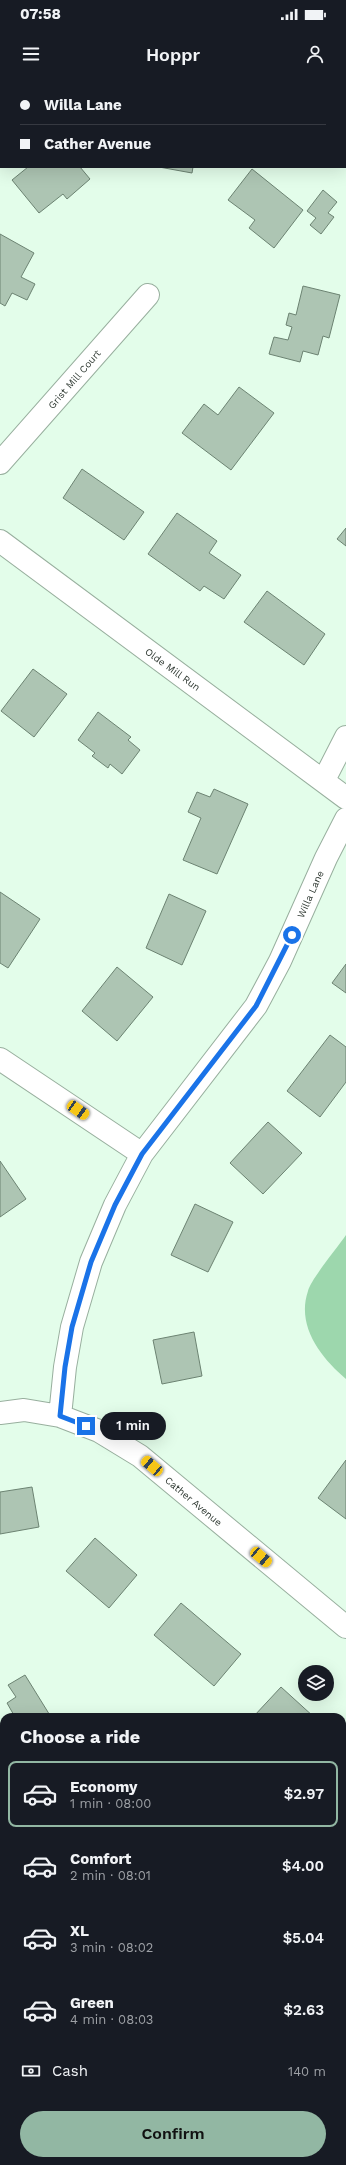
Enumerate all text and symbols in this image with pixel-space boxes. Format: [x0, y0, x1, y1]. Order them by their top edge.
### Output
text: 07:58 [20, 5, 61, 23]
icon: menu [20, 43, 42, 65]
icon: person [304, 43, 326, 65]
text: Hoppr [146, 44, 200, 65]
text: Willa Lane [44, 96, 122, 114]
text: Cather Avenue [44, 135, 151, 153]
street label: Grist Mill Court [46, 347, 103, 411]
street label: Olde Mill Run [143, 646, 202, 693]
street label: Willa Lane [295, 869, 326, 920]
route start [283, 926, 301, 944]
car [65, 1098, 91, 1122]
callout: 1 min [100, 1412, 166, 1440]
route end [77, 1417, 95, 1435]
text: 1 min [116, 1418, 150, 1433]
car [139, 1454, 165, 1478]
street label: Cather Avenue [163, 1474, 224, 1528]
car [248, 1545, 274, 1569]
map controls [298, 1665, 334, 1701]
button: layers [298, 1665, 334, 1701]
text: Choose a ride [20, 1726, 140, 1747]
icon: car [22, 1776, 58, 1812]
text: Economy [70, 1778, 137, 1796]
text: $2.97 [284, 1785, 324, 1803]
text: 1 min · 08:00 [70, 1796, 151, 1811]
icon: car [22, 1848, 58, 1884]
text: Comfort [70, 1850, 131, 1868]
text: $4.00 [282, 1857, 324, 1875]
text: 2 min · 08:01 [70, 1868, 151, 1883]
icon: car [22, 1920, 58, 1956]
text: XL [70, 1922, 89, 1940]
text: $5.04 [283, 1929, 324, 1947]
text: 3 min · 08:02 [70, 1940, 153, 1955]
icon: car [22, 1992, 58, 2028]
text: Green [70, 1994, 114, 2012]
text: $2.63 [284, 2001, 324, 2019]
text: 4 min · 08:03 [70, 2012, 153, 2027]
icon: cash [20, 2060, 42, 2082]
text: Cash [52, 2062, 88, 2080]
text: 140 m [288, 2064, 326, 2079]
button: Confirm [20, 2111, 326, 2157]

